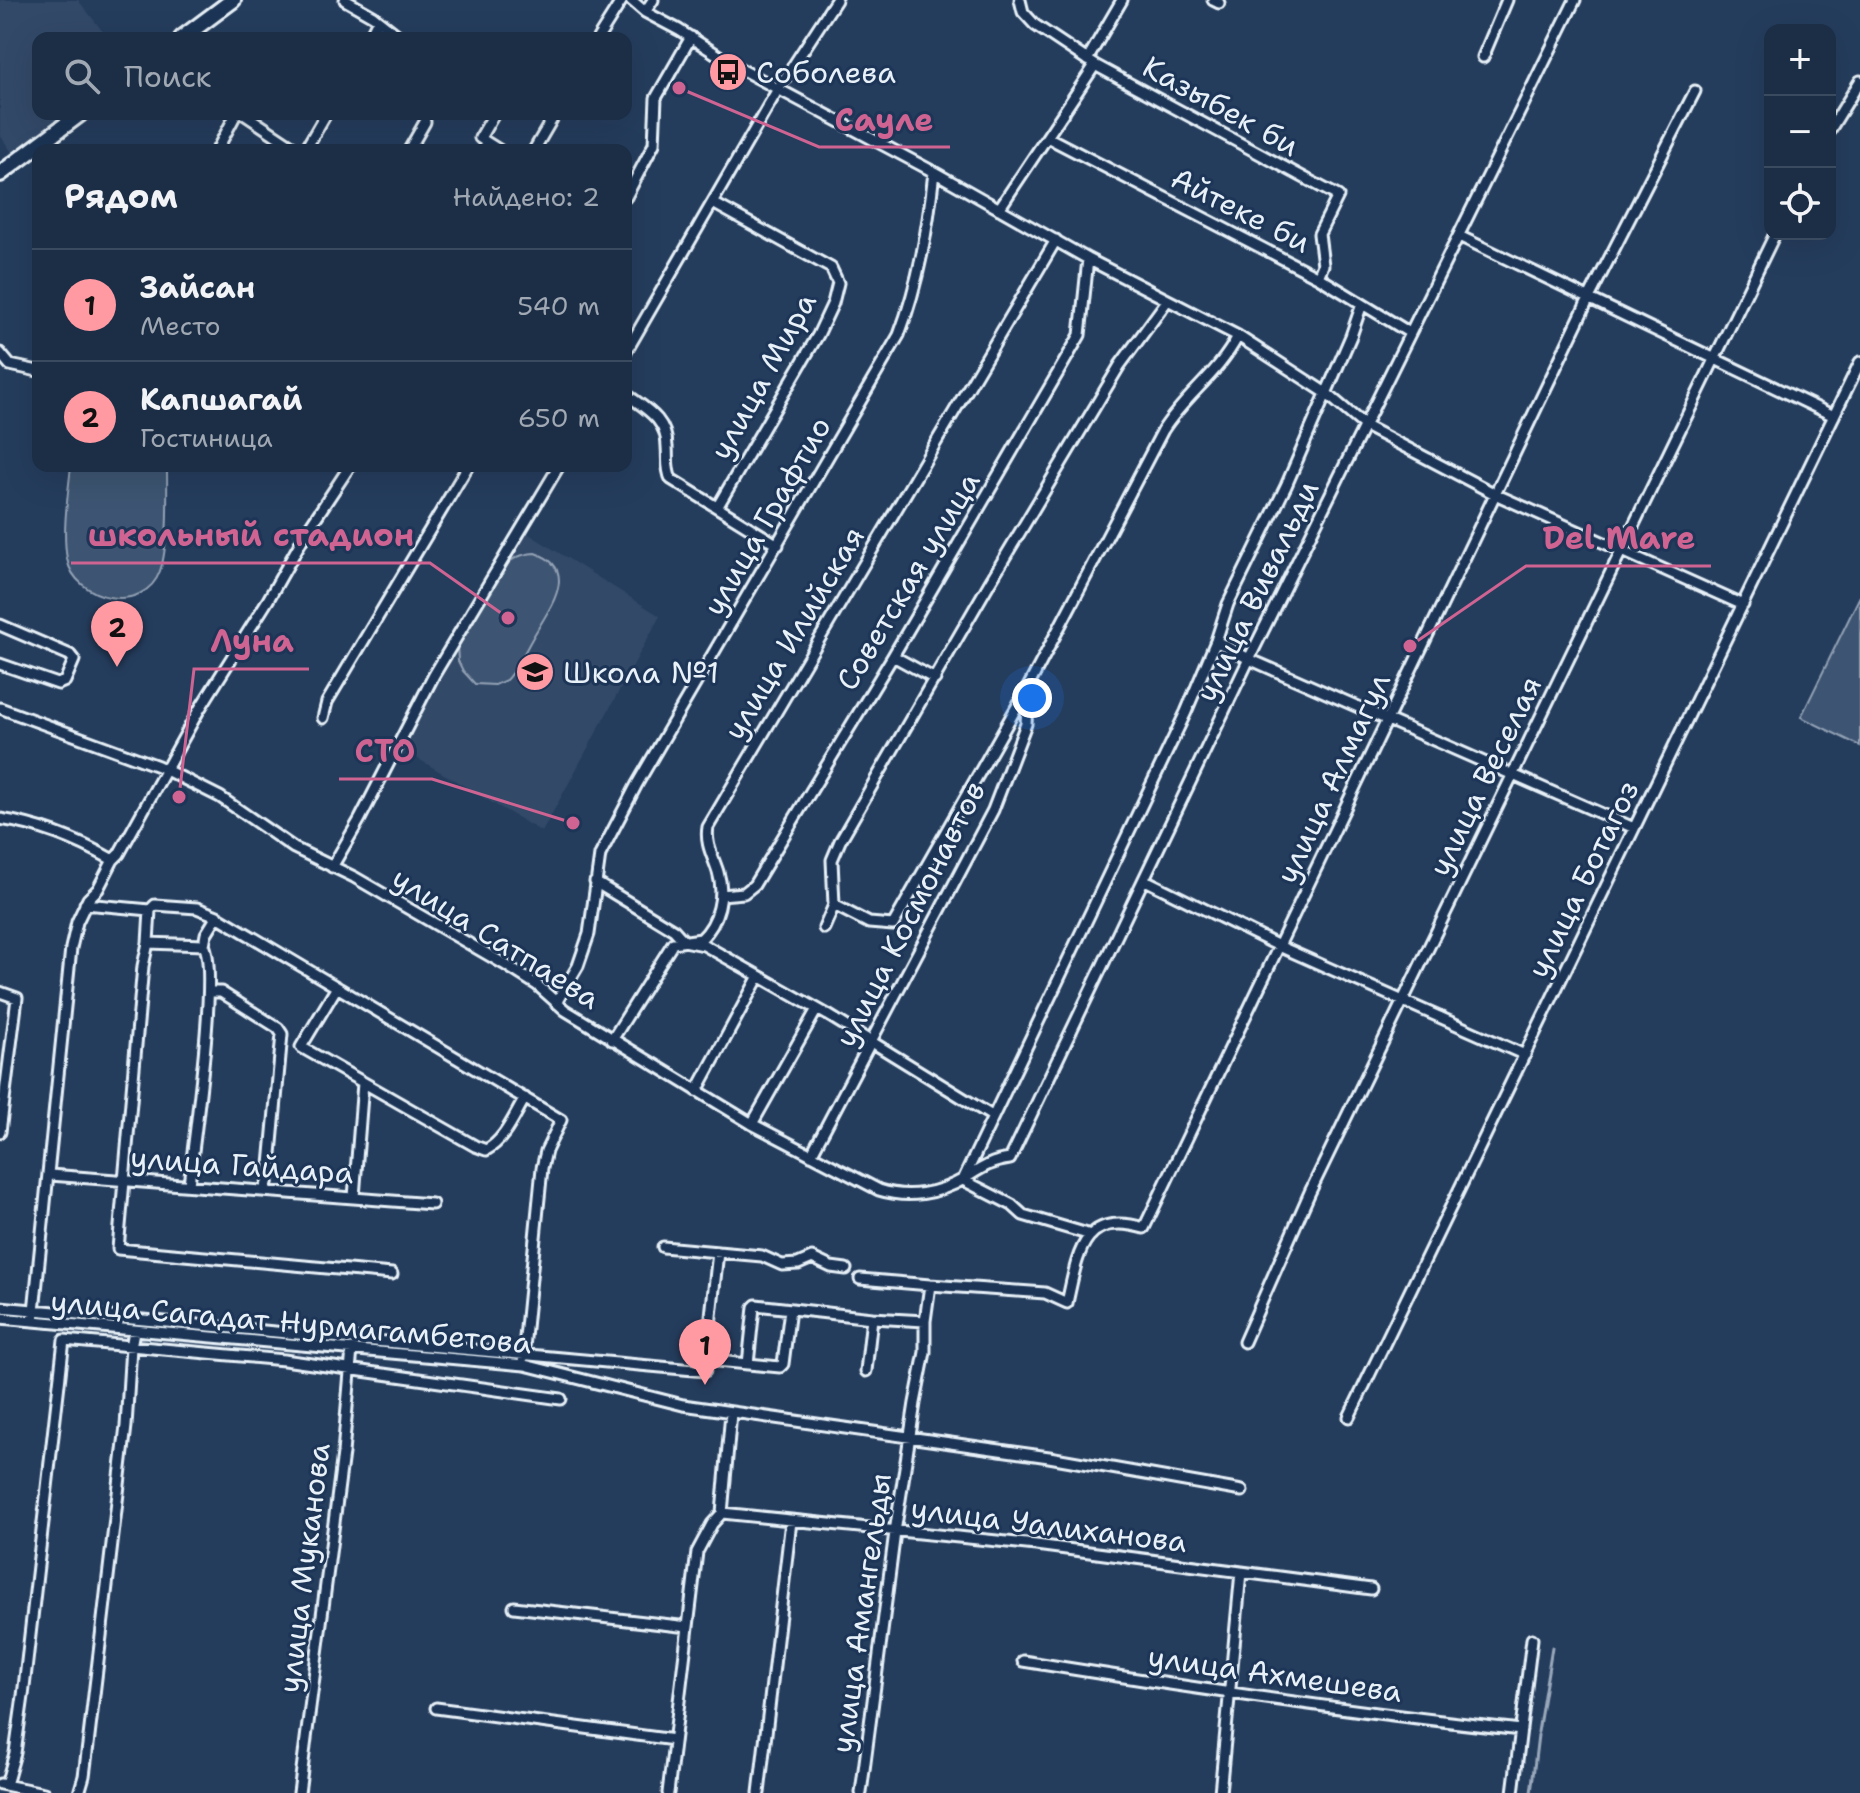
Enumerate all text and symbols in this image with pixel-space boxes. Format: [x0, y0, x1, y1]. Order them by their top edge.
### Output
map controls [1764, 24, 1836, 240]
button: + [1764, 24, 1836, 96]
search box [32, 32, 632, 120]
street label: Казыбек би [1135, 46, 1307, 166]
bus stop icon: Соболева [707, 51, 749, 93]
place label: Соболева [756, 52, 896, 93]
icon: search [60, 54, 104, 98]
text: Поиск [124, 56, 212, 97]
callout: Сауле [819, 91, 950, 147]
button: − [1764, 96, 1836, 168]
text: Сауле [835, 98, 933, 141]
street label: Айтеке би [1164, 157, 1318, 263]
button: locate [1764, 168, 1836, 240]
text: Рядом [64, 173, 178, 219]
text: Найдено: 2 [453, 179, 600, 214]
text: Зайсан [140, 267, 255, 308]
street label: улица Мира [700, 285, 826, 467]
text: 1 [84, 288, 96, 323]
text: 540 m [517, 288, 600, 323]
text: Место [140, 308, 221, 343]
text: Капшагай [140, 379, 303, 420]
text: 2 [81, 400, 99, 435]
text: 650 m [518, 400, 600, 435]
street label: улица Графтио [693, 409, 841, 623]
text: Гостиница [140, 420, 273, 455]
street label: Советская улица [827, 464, 990, 698]
street label: улица Вивальди [1186, 473, 1328, 709]
callout: школьный стадион [71, 507, 430, 563]
callout: Del Mare [1526, 510, 1711, 566]
text: школьный стадион [88, 513, 414, 556]
text: Del Mare [1543, 516, 1695, 559]
street label: улица Илийская [714, 519, 874, 747]
pin: 2 [91, 601, 143, 667]
callout: Луна [194, 613, 309, 669]
text: Луна [210, 619, 294, 662]
school or university icon: Школа №1 [514, 651, 556, 693]
place label: Школа №1 [563, 652, 719, 693]
street label: улица Алмагул [1266, 666, 1400, 890]
street label: улица Веселая [1419, 669, 1551, 883]
your location [1012, 678, 1052, 718]
callout: СТО [339, 723, 432, 779]
text: СТО [355, 729, 415, 772]
street label: улица Ботагоз [1517, 773, 1649, 985]
street label: улица Космонавтов [825, 774, 995, 1054]
street label: улица Сатпаева [384, 857, 608, 1019]
street label: улица Гайдара [129, 1137, 355, 1193]
street label: улица Сагадат Нурмагамбетова [49, 1281, 534, 1363]
pin: 1 [679, 1319, 731, 1385]
street label: улица Муканова [268, 1440, 340, 1695]
street label: улица Амангельды [821, 1470, 901, 1756]
street label: улица Уалиханова [909, 1488, 1190, 1562]
street label: улица Ахмешева [1145, 1636, 1405, 1712]

